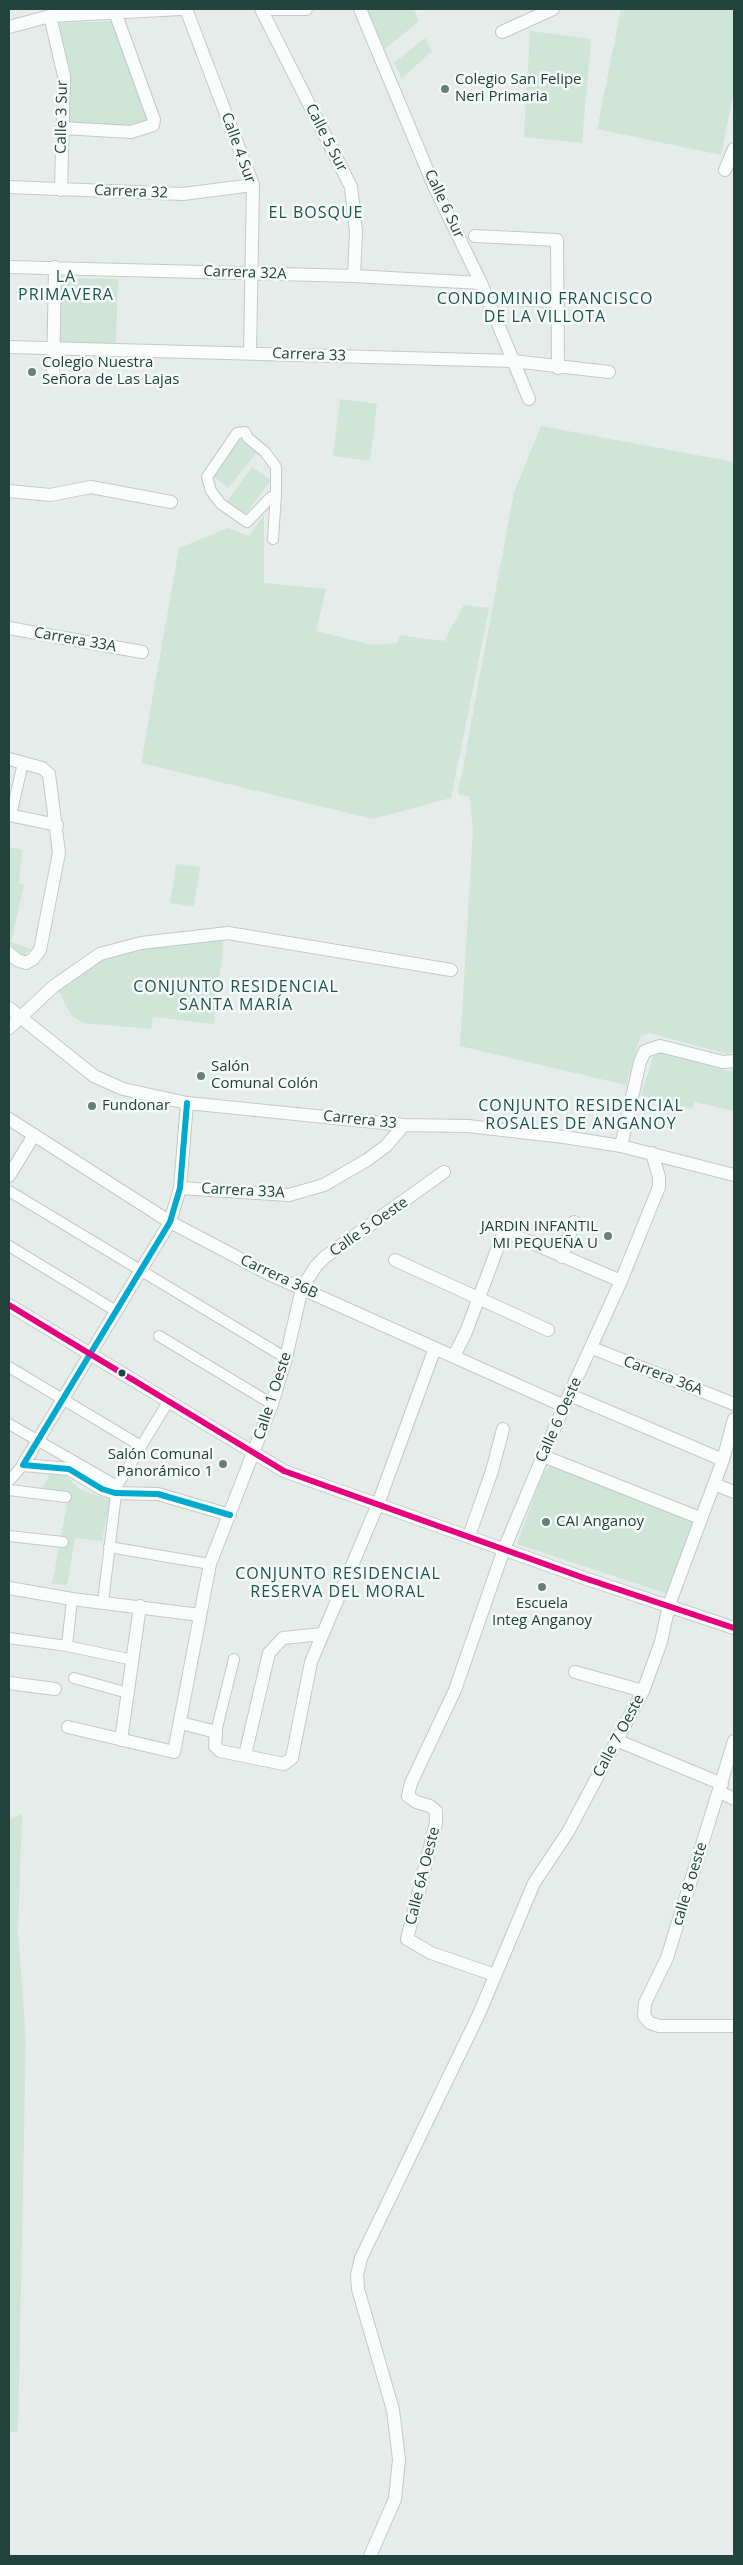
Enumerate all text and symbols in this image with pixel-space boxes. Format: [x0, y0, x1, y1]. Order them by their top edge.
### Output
place label: Colegio San Felipe Neri Primaria [455, 71, 582, 106]
street label: Calle 3 Sur [52, 80, 72, 154]
marker: Colegio San Felipe Neri Primaria [439, 83, 451, 95]
street label: Calle 5 Sur [301, 101, 351, 175]
street label: Calle 4 Sur [217, 110, 259, 186]
street label: Calle 6 Sur [420, 167, 468, 241]
street label: Carrera 32 [94, 182, 168, 202]
district label: EL BOSQUE [267, 203, 365, 223]
street label: Carrera 32A [203, 263, 287, 283]
district label: LA PRIMAVERA [17, 267, 115, 305]
district label: CONDOMINIO FRANCISCO DE LA VILLOTA [434, 289, 656, 327]
street label: Carrera 33 [272, 345, 346, 365]
place label: Colegio Nuestra Señora de Las Lajas [42, 354, 179, 389]
marker: Colegio Nuestra Señora de Las Lajas [26, 366, 38, 378]
street label: Carrera 33A [32, 624, 118, 656]
district label: CONJUNTO RESIDENCIAL SANTA MARÍA [131, 977, 341, 1015]
place label: Salón Comunal Colón [211, 1058, 318, 1093]
marker: Salón Comunal Colón [195, 1070, 207, 1082]
district label: CONJUNTO RESIDENCIAL ROSALES DE ANGANOY [476, 1096, 686, 1134]
place label: Fundonar [102, 1097, 170, 1115]
marker: Fundonar [86, 1100, 98, 1112]
street label: Carrera 33 [322, 1107, 398, 1133]
street label: Carrera 33A [201, 1180, 285, 1202]
street label: Calle 5 Oeste [327, 1193, 411, 1261]
place label: JARDIN INFANTIL MI PEQUEÑA U [481, 1218, 598, 1253]
marker: JARDIN INFANTIL MI PEQUEÑA U [602, 1230, 614, 1242]
street label: Carrera 36B [237, 1251, 321, 1303]
street label: Calle 1 Oeste [250, 1350, 296, 1442]
street label: Carrera 36A [621, 1353, 705, 1399]
unlabelled marker [117, 1368, 127, 1378]
street label: Calle 6 Oeste [532, 1375, 586, 1465]
place label: Salón Comunal Panorámico 1 [108, 1446, 213, 1481]
marker: Salón Comunal Panorámico 1 [217, 1458, 229, 1470]
place label: CAI Anganoy [556, 1513, 644, 1531]
marker: CAI Anganoy [540, 1516, 552, 1528]
district label: CONJUNTO RESIDENCIAL RESERVA DEL MORAL [233, 1564, 443, 1602]
marker: Escuela Integ Anganoy [536, 1581, 548, 1593]
place label: Escuela Integ Anganoy [492, 1595, 592, 1630]
street label: Calle 7 Oeste [590, 1692, 648, 1780]
street label: Calle 6A Oeste [402, 1825, 444, 1927]
street label: calle 8 oeste [669, 1840, 711, 1928]

